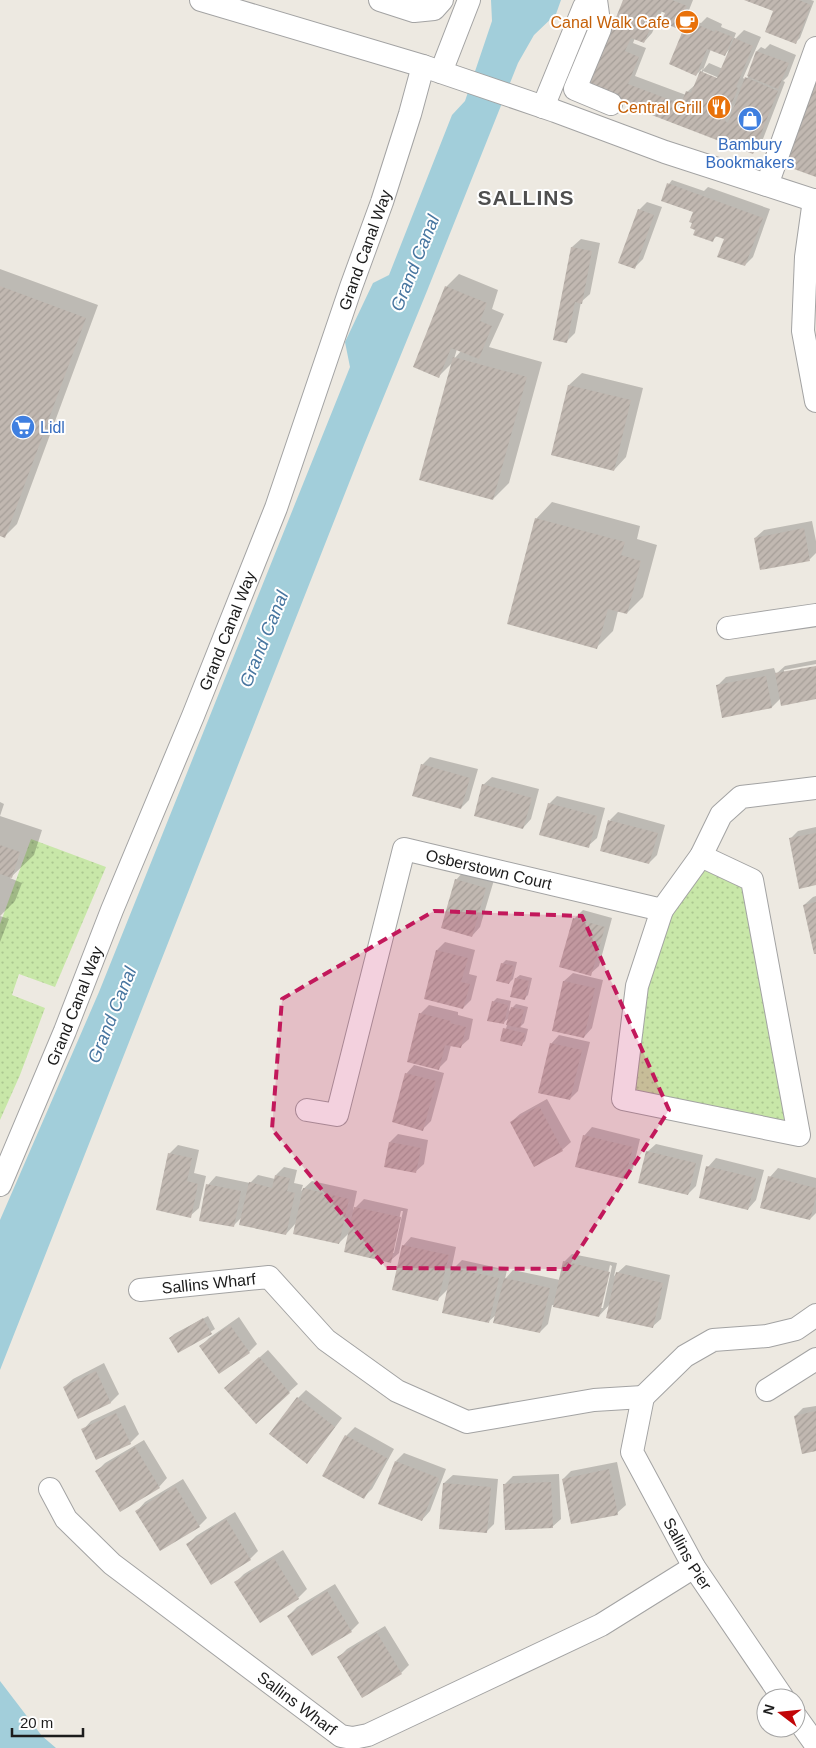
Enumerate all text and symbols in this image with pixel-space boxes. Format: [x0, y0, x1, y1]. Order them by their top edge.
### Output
cafe icon: Canal Walk Cafe [674, 9, 700, 35]
place label: Canal Walk Cafe [551, 14, 670, 31]
restaurant icon: Central Grill [706, 94, 732, 120]
place label: Central Grill [618, 99, 702, 116]
shop icon: Bambury Bookmakers [737, 106, 763, 132]
place label: Bambury Bookmakers [706, 136, 794, 171]
district label: SALLINS [478, 186, 574, 209]
street label: Grand Canal Way [336, 188, 394, 312]
water label: Grand Canal [387, 211, 444, 314]
supermarket icon: Lidl [10, 414, 36, 440]
place label: Lidl [40, 419, 65, 436]
street label: Grand Canal Way [196, 569, 259, 693]
water label: Grand Canal [236, 587, 293, 690]
street label: Osberstown Court [424, 846, 554, 893]
street label: Grand Canal Way [43, 944, 106, 1068]
water label: Grand Canal [84, 963, 141, 1066]
street label: Sallins Wharf [161, 1270, 257, 1297]
street label: Sallins Pier [660, 1515, 715, 1594]
street label: Sallins Wharf [254, 1668, 340, 1739]
north arrow [756, 1688, 806, 1738]
text: N [759, 1702, 778, 1716]
scale bar [12, 1706, 84, 1738]
text: 20 m [20, 1714, 53, 1731]

